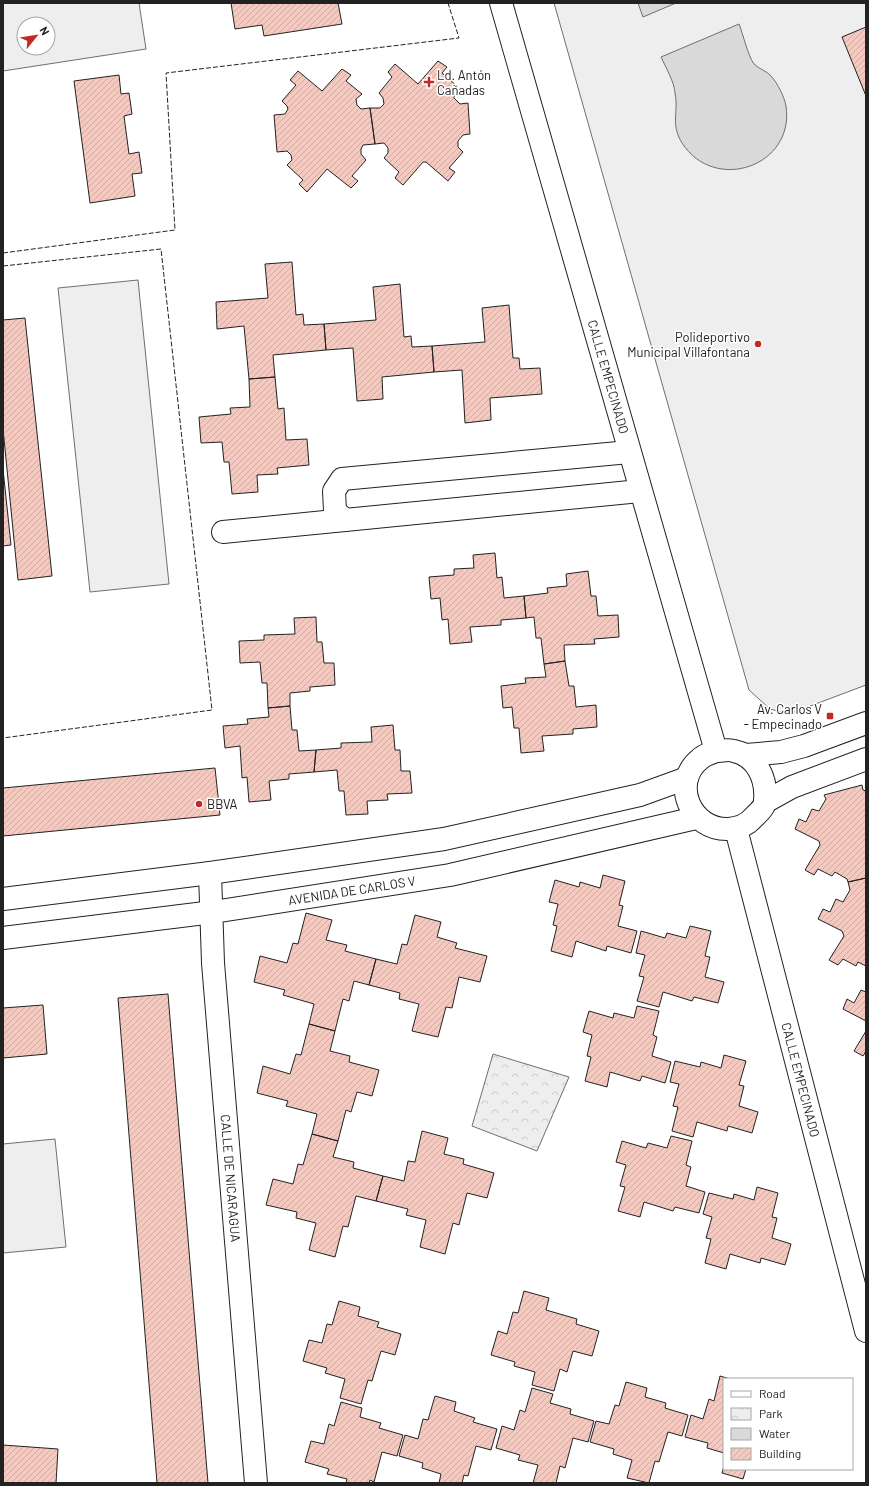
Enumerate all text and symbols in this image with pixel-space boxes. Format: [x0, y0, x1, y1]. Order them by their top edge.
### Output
north arrow [16, 16, 56, 56]
text: N [38, 24, 53, 37]
place label: Ld. Antón Cañadas [437, 67, 491, 98]
marker: Ld. Antón Cañadas [424, 77, 434, 87]
street label: CALLE EMPECINADO [584, 318, 632, 436]
place label: Polideportivo Municipal Villafontana [627, 329, 750, 360]
marker: Polideportivo Municipal Villafontana [753, 339, 763, 349]
place label: Av. Carlos V - Empecinado [744, 701, 822, 732]
marker: Av. Carlos V - Empecinado [825, 711, 835, 721]
place label: BBVA [207, 796, 237, 812]
marker: BBVA [194, 799, 204, 809]
street label: AVENIDA DE CARLOS V [287, 872, 417, 908]
street label: CALLE EMPECINADO [778, 1021, 823, 1139]
street label: CALLE DE NICARAGUA [218, 1114, 244, 1243]
legend [723, 1378, 853, 1470]
text: Road [759, 1386, 786, 1400]
text: Park [759, 1406, 783, 1420]
text: Water [759, 1426, 791, 1440]
text: Building [759, 1446, 801, 1460]

